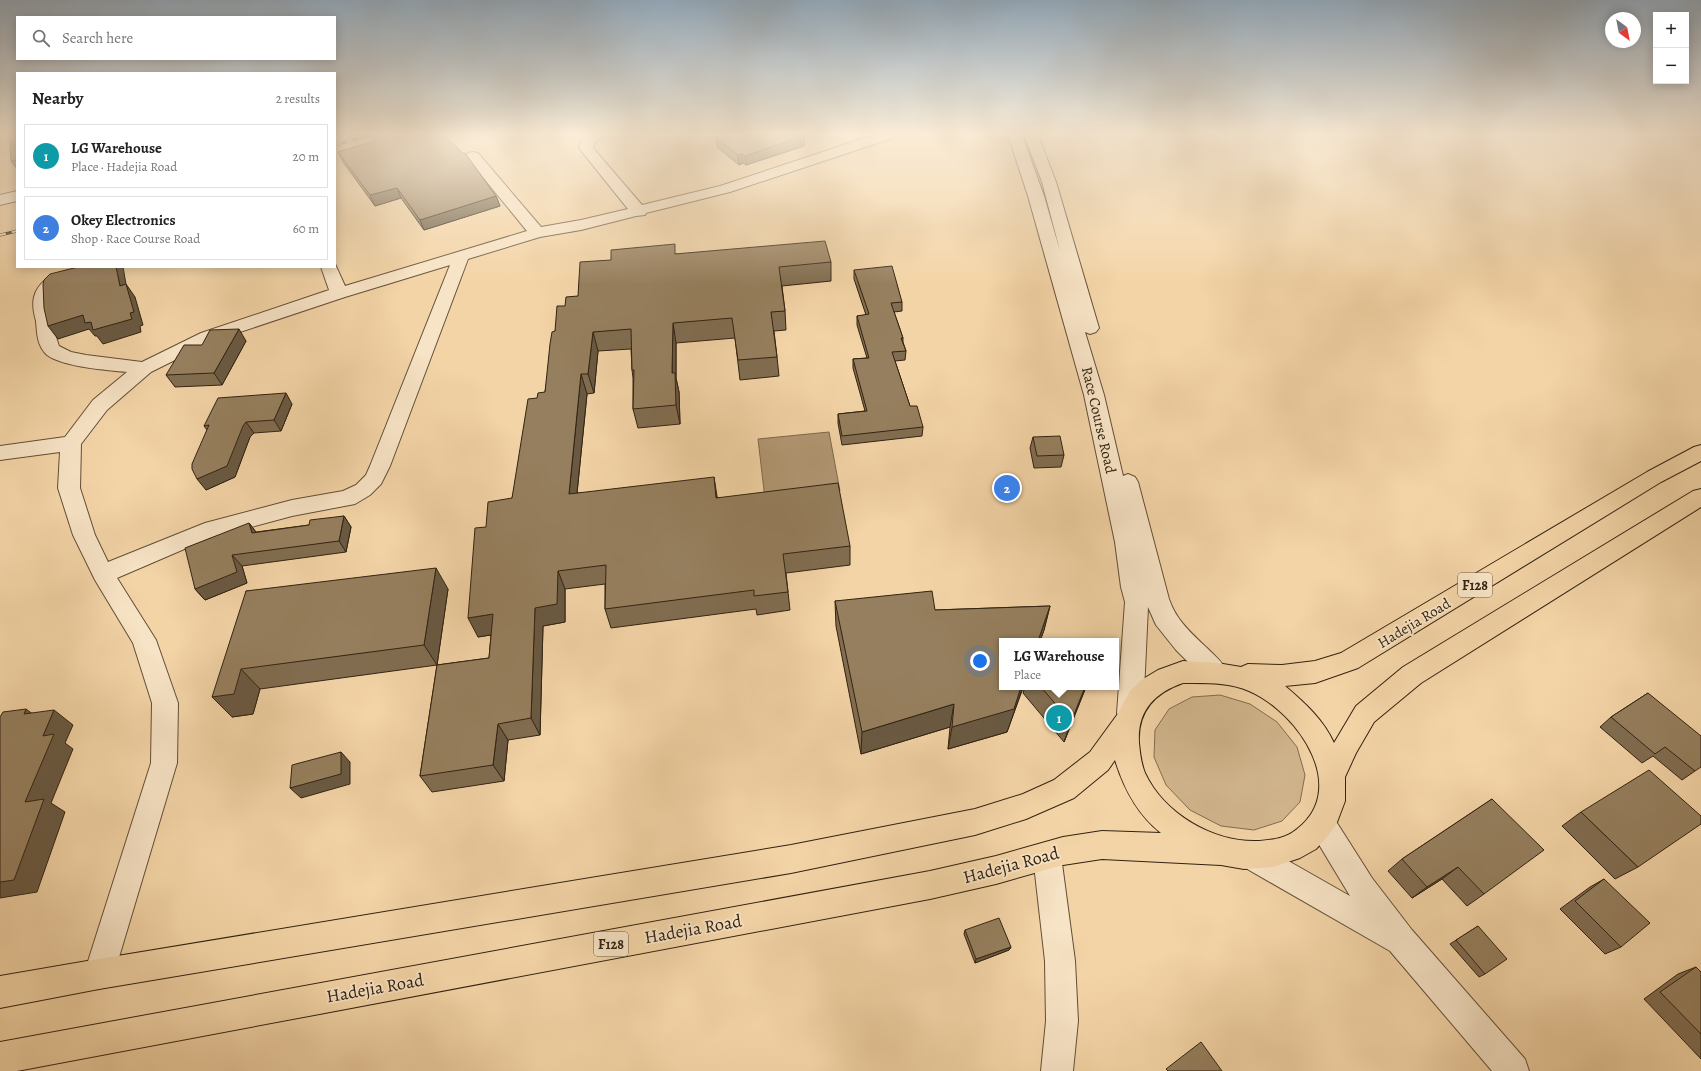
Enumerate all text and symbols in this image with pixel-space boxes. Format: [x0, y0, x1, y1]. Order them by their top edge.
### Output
north arrow [1605, 12, 1641, 48]
map controls [1653, 12, 1689, 84]
button: + [1653, 12, 1689, 48]
search box [16, 16, 336, 60]
icon: search [30, 27, 52, 49]
text: Search here [62, 28, 133, 48]
button: − [1653, 48, 1689, 84]
text: Nearby [32, 87, 83, 110]
text: 2 results [276, 90, 320, 107]
text: LG Warehouse [71, 138, 162, 158]
text: 1 [44, 148, 48, 165]
text: 20 m [293, 148, 319, 165]
text: Place · Hadejia Road [71, 158, 177, 175]
text: Okey Electronics [71, 210, 176, 230]
text: 2 [43, 220, 49, 237]
text: 60 m [293, 220, 319, 237]
text: Shop · Race Course Road [71, 230, 200, 247]
street label: Race Course Road [1077, 365, 1121, 476]
pin: 2 [994, 473, 1020, 503]
road number: F128 [1458, 573, 1492, 597]
street label: Hadejia Road [1374, 593, 1455, 653]
popup [999, 638, 1119, 690]
text: LG Warehouse [1014, 646, 1104, 666]
your location [970, 651, 990, 671]
text: Place [1014, 666, 1041, 683]
pin: 1 [1046, 703, 1072, 733]
street label: Hadejia Road [960, 841, 1062, 889]
street label: Hadejia Road [642, 909, 744, 949]
road number: F128 [594, 932, 628, 956]
street label: Hadejia Road [324, 968, 426, 1008]

